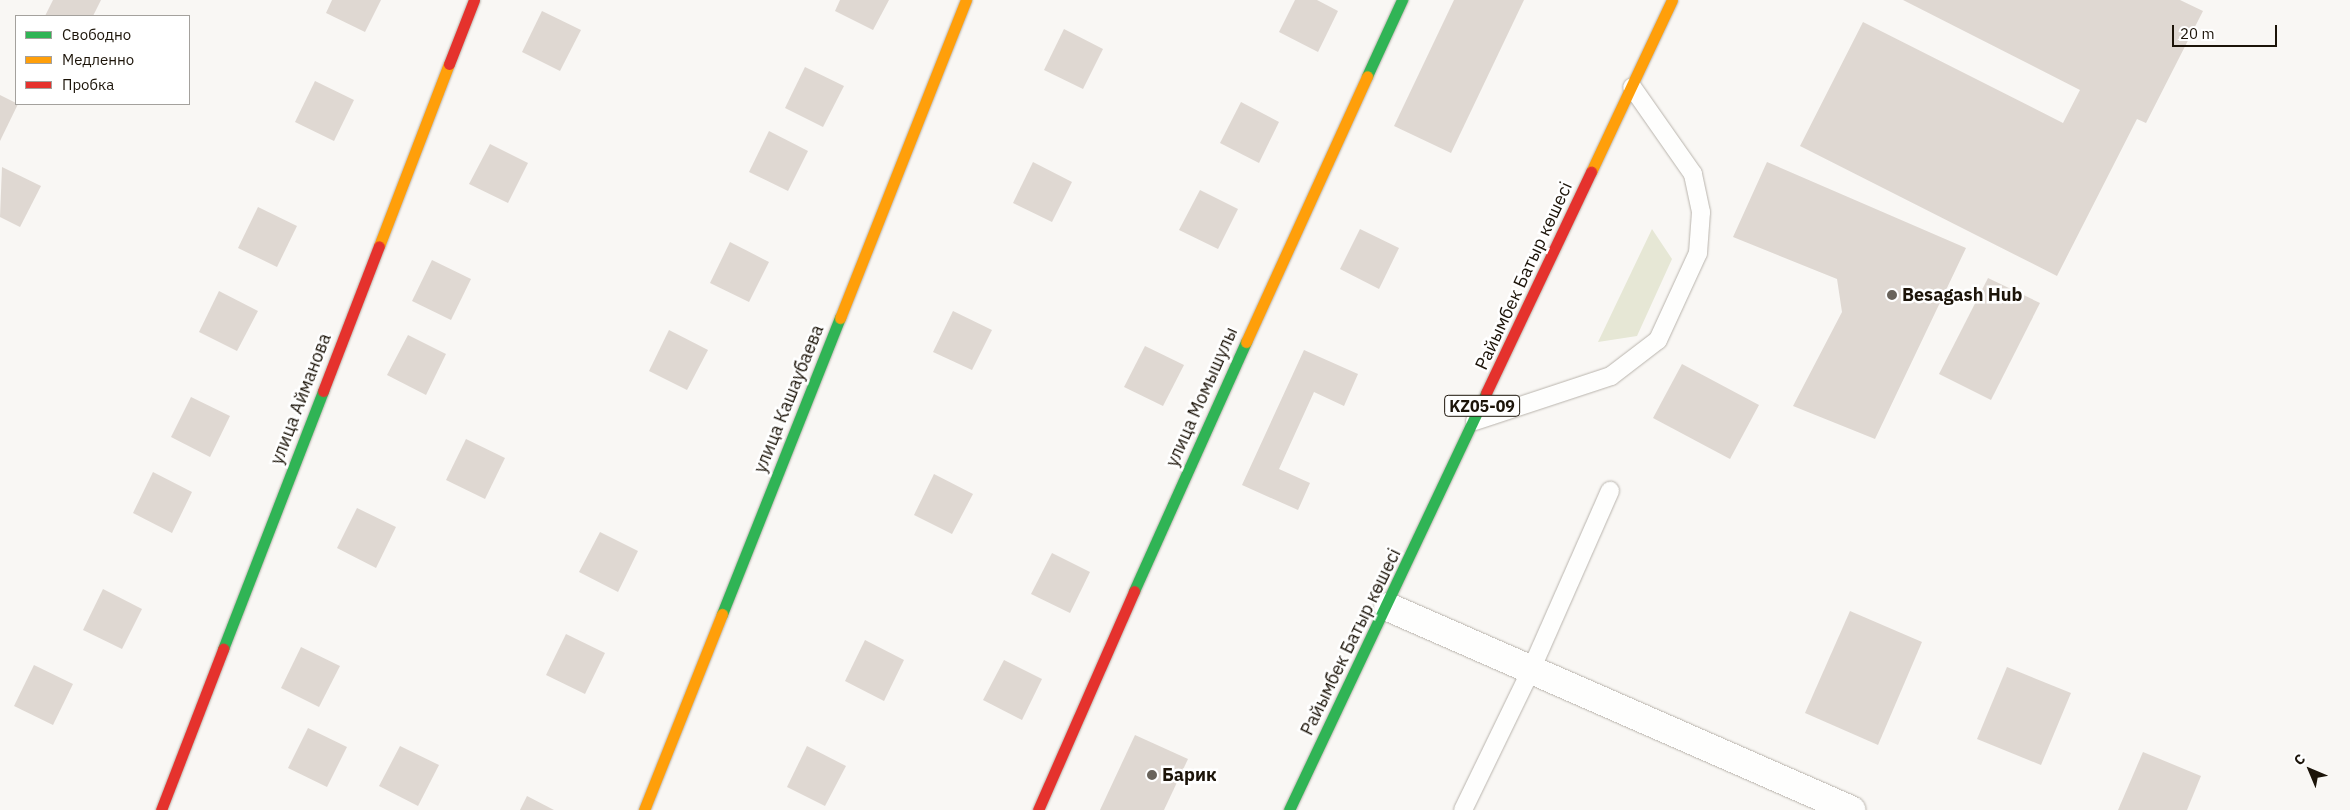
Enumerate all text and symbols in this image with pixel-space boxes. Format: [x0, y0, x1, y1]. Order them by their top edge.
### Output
legend [15, 15, 190, 105]
scale bar [2175, 15, 2280, 47]
text: 20 m [2180, 24, 2215, 43]
text: Свободно [62, 25, 131, 44]
text: Медленно [62, 50, 134, 69]
text: Пробка [62, 75, 114, 94]
street label: Райымбек Батыр көшесі [1471, 178, 1577, 374]
place label: Besagash Hub [1902, 284, 2022, 306]
marker: Besagash Hub [1886, 289, 1898, 301]
street label: улица Кашаубаева [749, 322, 829, 476]
street label: улица Момышулы [1162, 324, 1242, 470]
street label: улица Айманова [266, 330, 336, 468]
road number: KZ05-09 [1443, 392, 1521, 420]
street label: Райымбек Батыр көшесі [1296, 545, 1406, 739]
north arrow [2285, 745, 2335, 795]
text: С [2290, 750, 2309, 769]
place label: Барик [1162, 764, 1217, 786]
marker: Барик [1146, 769, 1158, 781]

